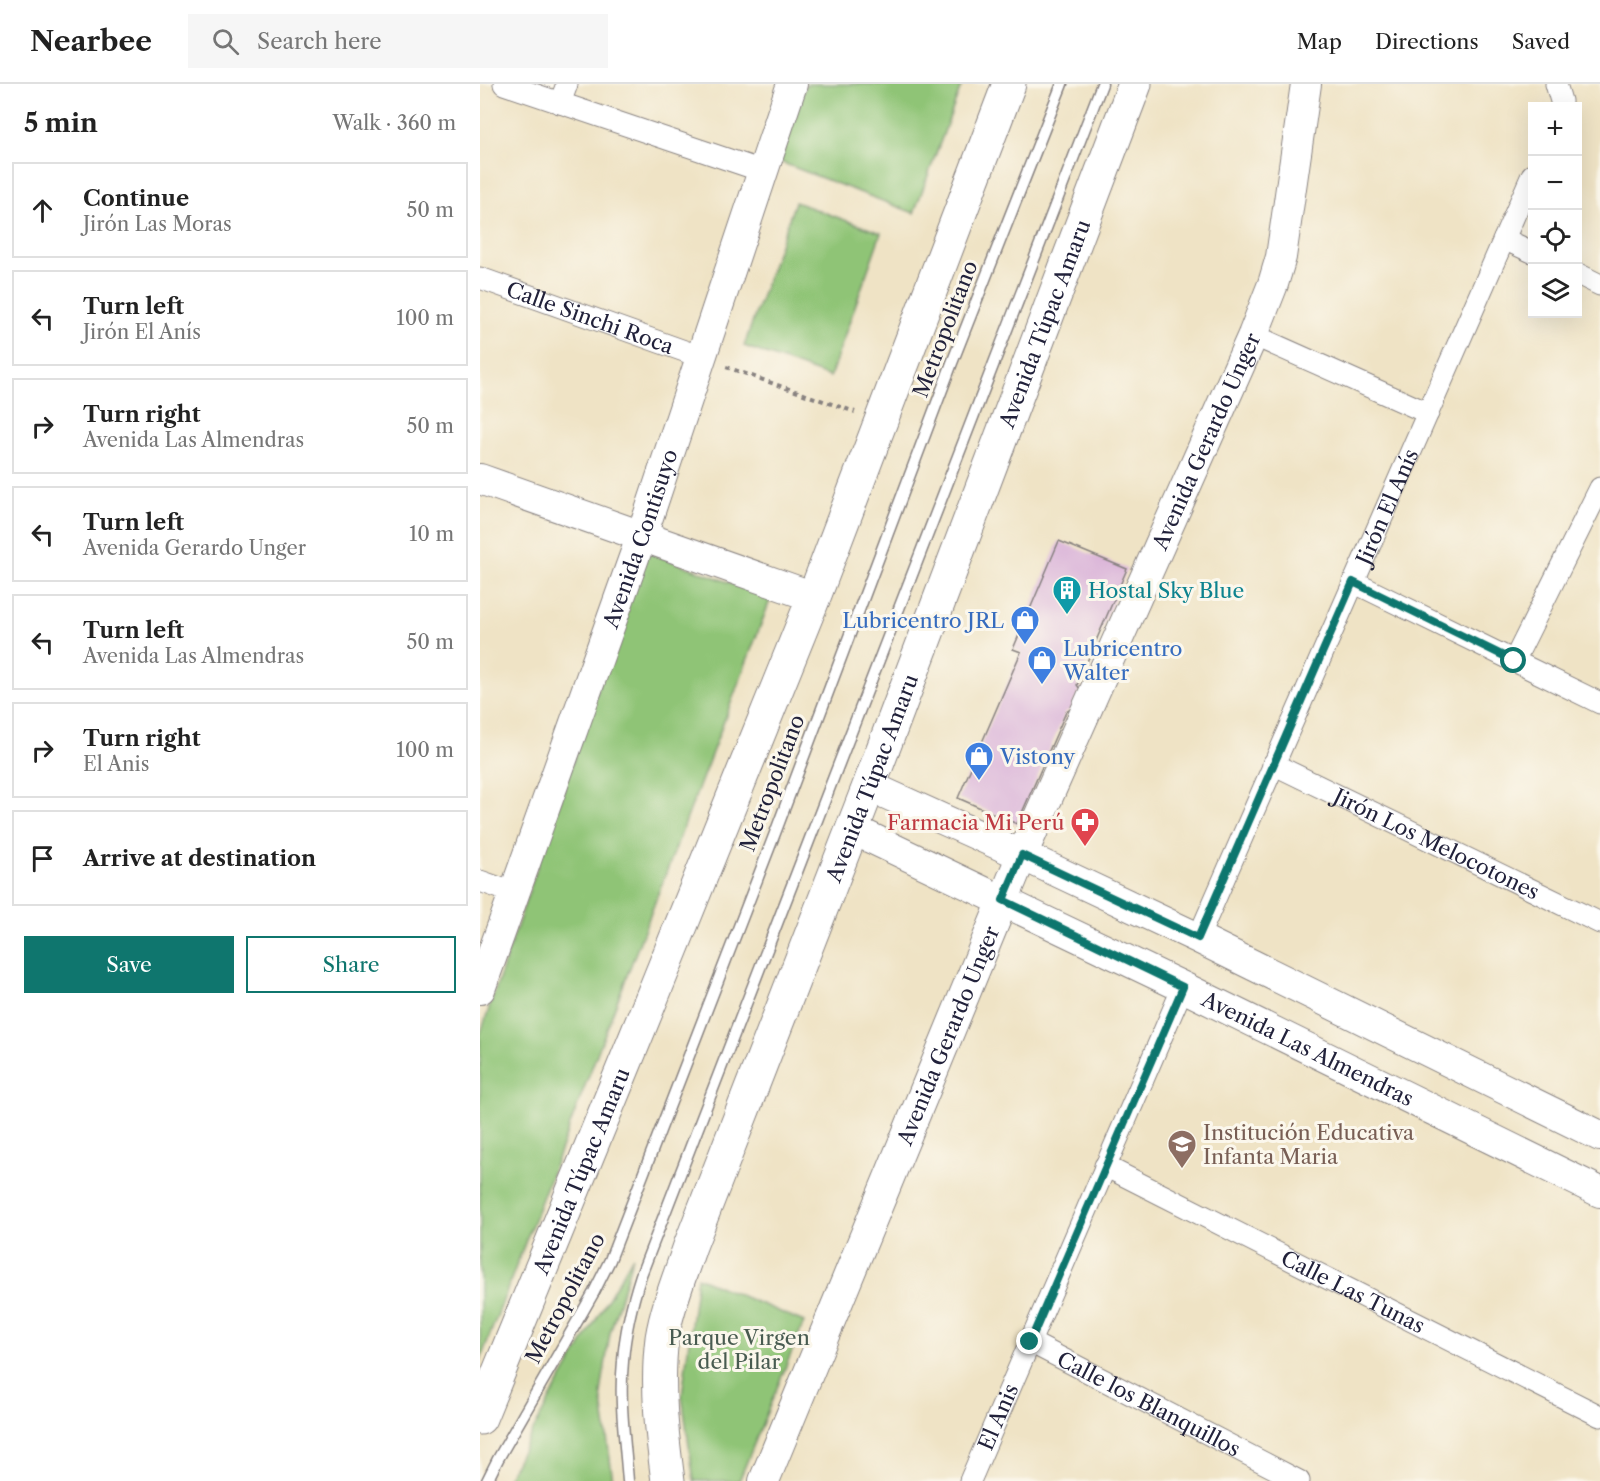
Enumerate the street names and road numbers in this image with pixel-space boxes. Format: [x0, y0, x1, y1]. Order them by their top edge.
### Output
street label: Avenida Túpac Amaru [993, 216, 1095, 432]
street label: Metropolitano [907, 257, 983, 401]
street label: Calle Sinchi Roca [503, 276, 678, 359]
street label: Avenida Gerardo Unger [1146, 329, 1265, 554]
street label: Jirón El Anís [1349, 445, 1423, 571]
street label: Avenida Contisuyo [597, 446, 682, 632]
street label: Avenida Túpac Amaru [820, 670, 923, 886]
street label: Metropolitano [734, 711, 810, 855]
street label: Jirón Los Melocotones [1327, 782, 1544, 904]
street label: Avenida Gerardo Unger [891, 922, 1004, 1149]
street label: Avenida Las Almendras [1197, 985, 1418, 1111]
street label: Avenida Túpac Amaru [527, 1064, 634, 1279]
street label: Metropolitano [520, 1228, 610, 1368]
street label: Calle Las Tunas [1277, 1245, 1429, 1338]
street label: Calle los Blanquillos [1053, 1346, 1245, 1461]
street label: El Anis [972, 1380, 1023, 1454]

